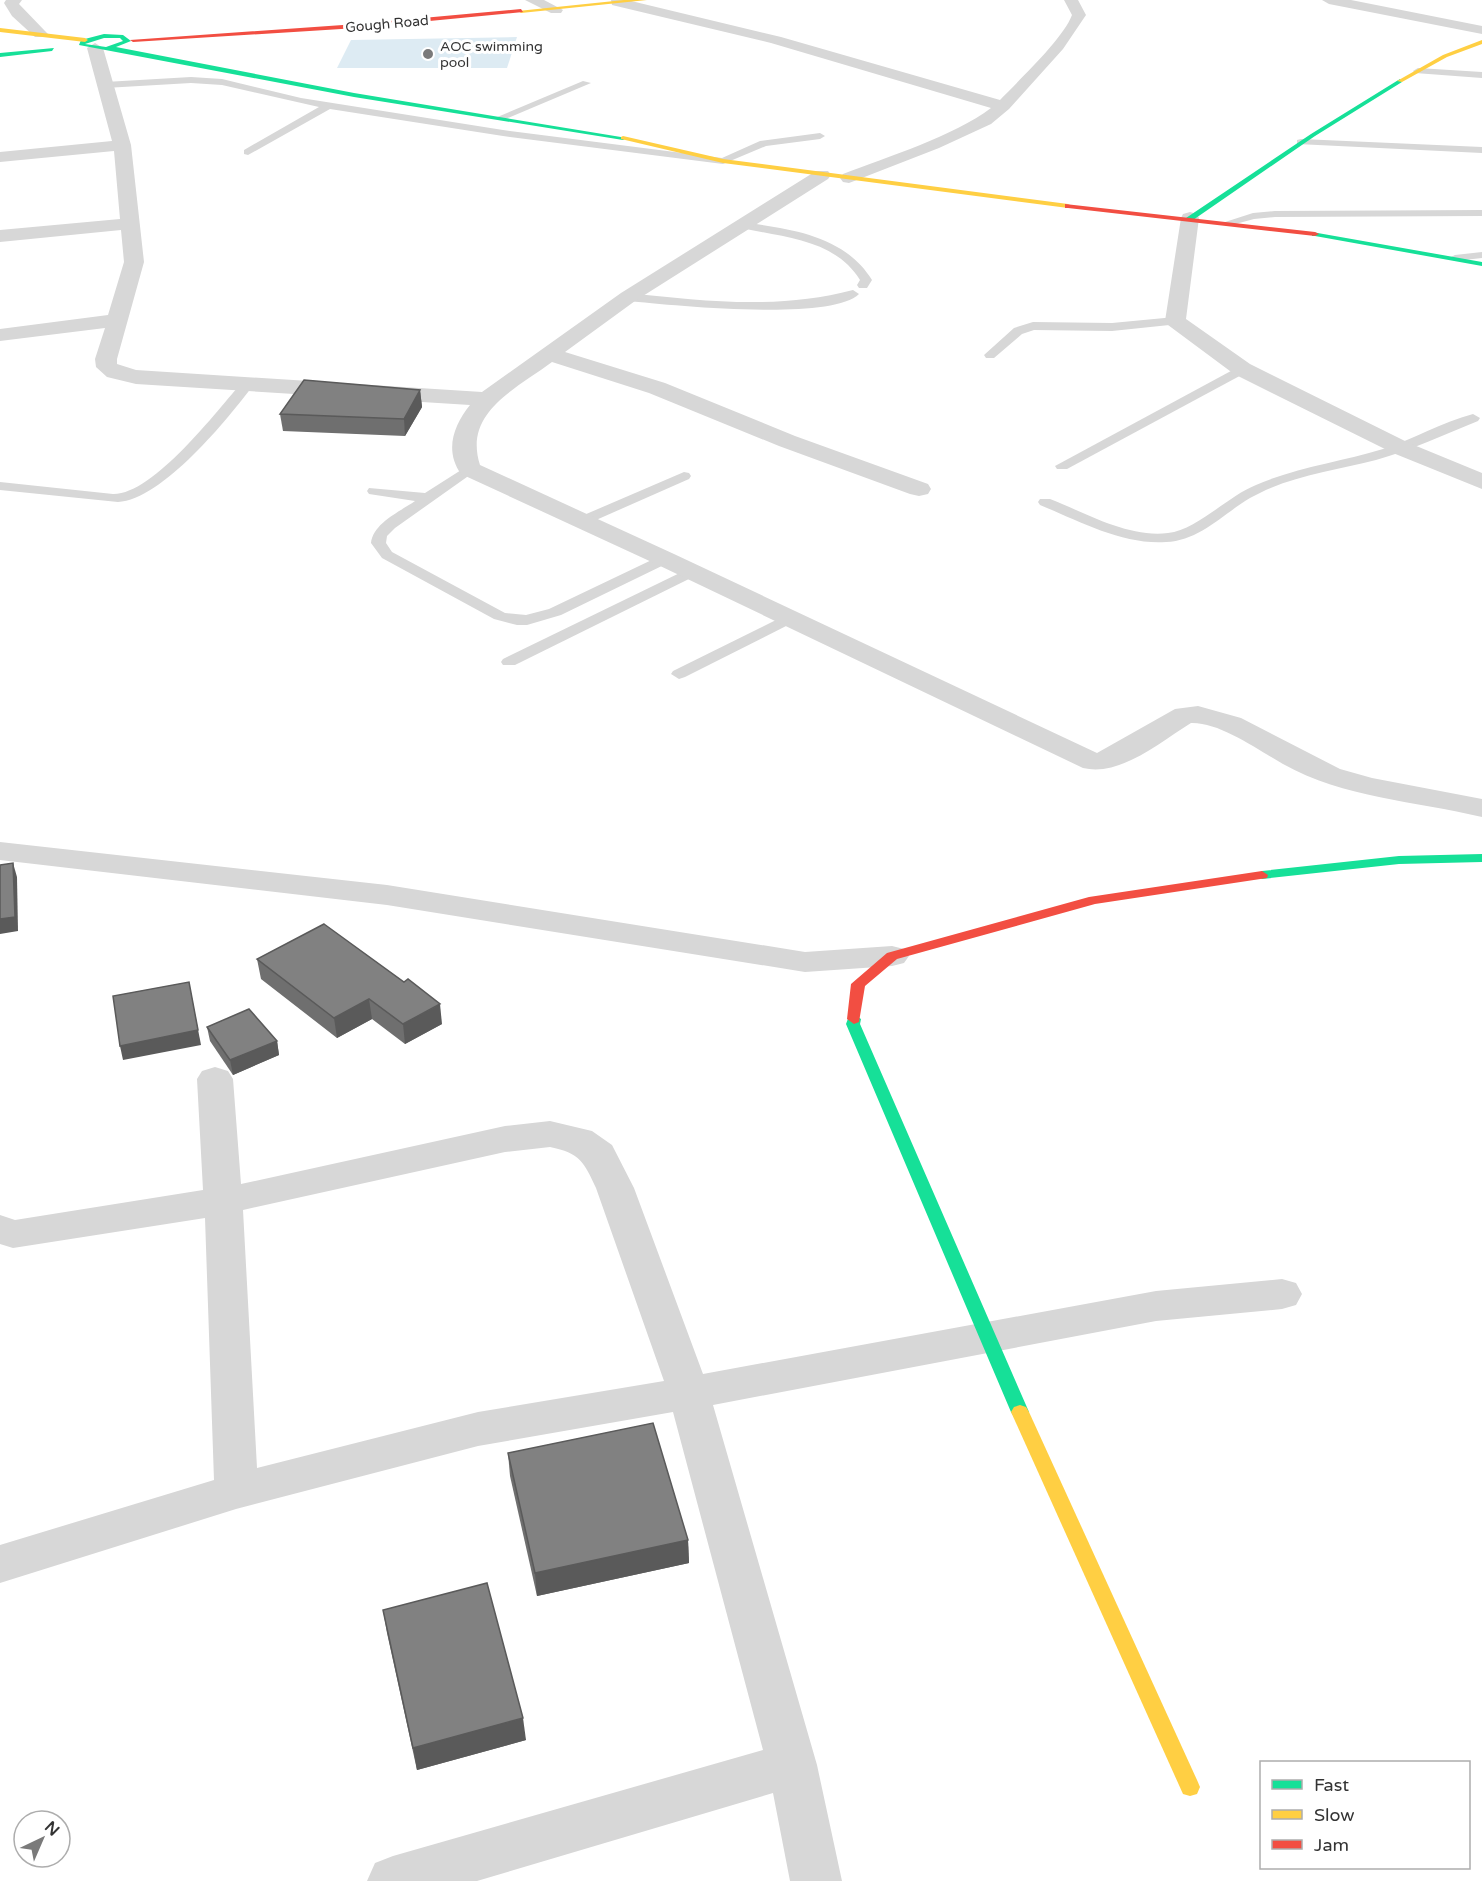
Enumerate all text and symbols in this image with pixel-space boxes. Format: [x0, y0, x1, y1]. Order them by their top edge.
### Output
street label: Gough Road [345, 12, 429, 36]
place label: AOC swimming pool [440, 38, 543, 71]
marker: AOC swimming pool [421, 47, 435, 61]
legend [1260, 1761, 1470, 1869]
text: Fast [1314, 1774, 1349, 1796]
text: Slow [1314, 1804, 1355, 1826]
north arrow [12, 1809, 72, 1869]
text: N [40, 1817, 63, 1841]
text: Jam [1314, 1834, 1349, 1856]

